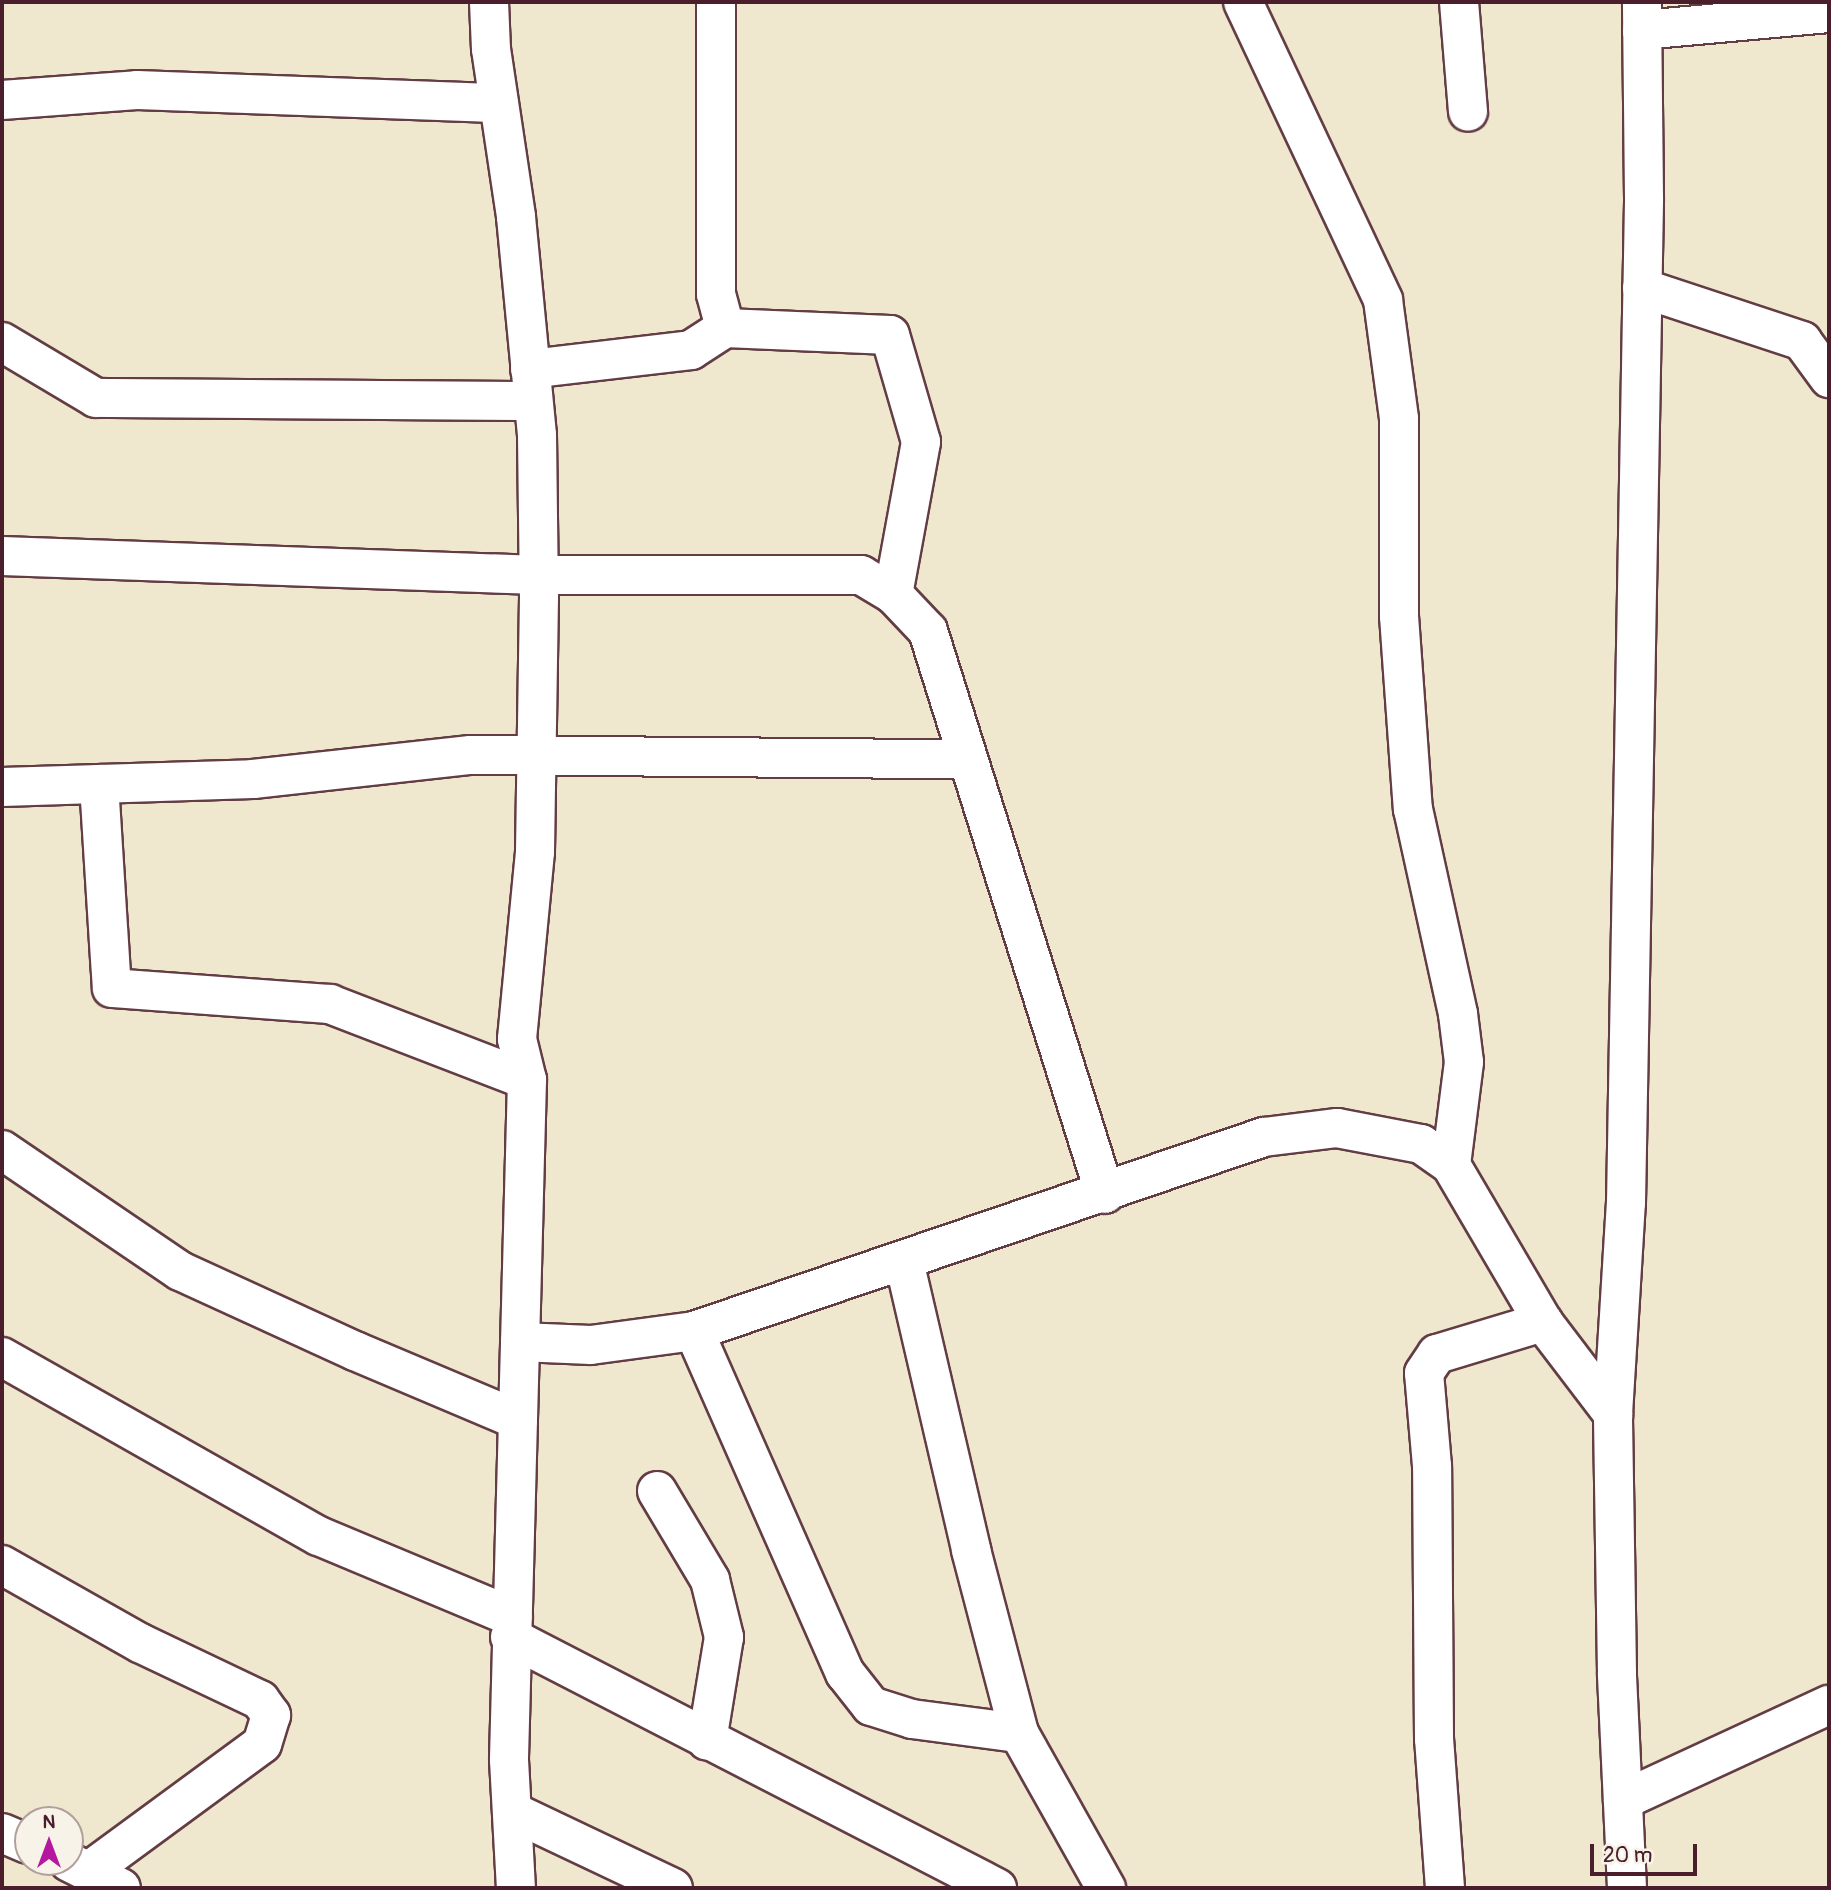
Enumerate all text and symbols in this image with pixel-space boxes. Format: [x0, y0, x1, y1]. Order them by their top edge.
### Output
north arrow [14, 1806, 84, 1876]
text: N [43, 1810, 55, 1834]
scale bar [1593, 1830, 1700, 1874]
text: 20 m [1603, 1842, 1652, 1869]

